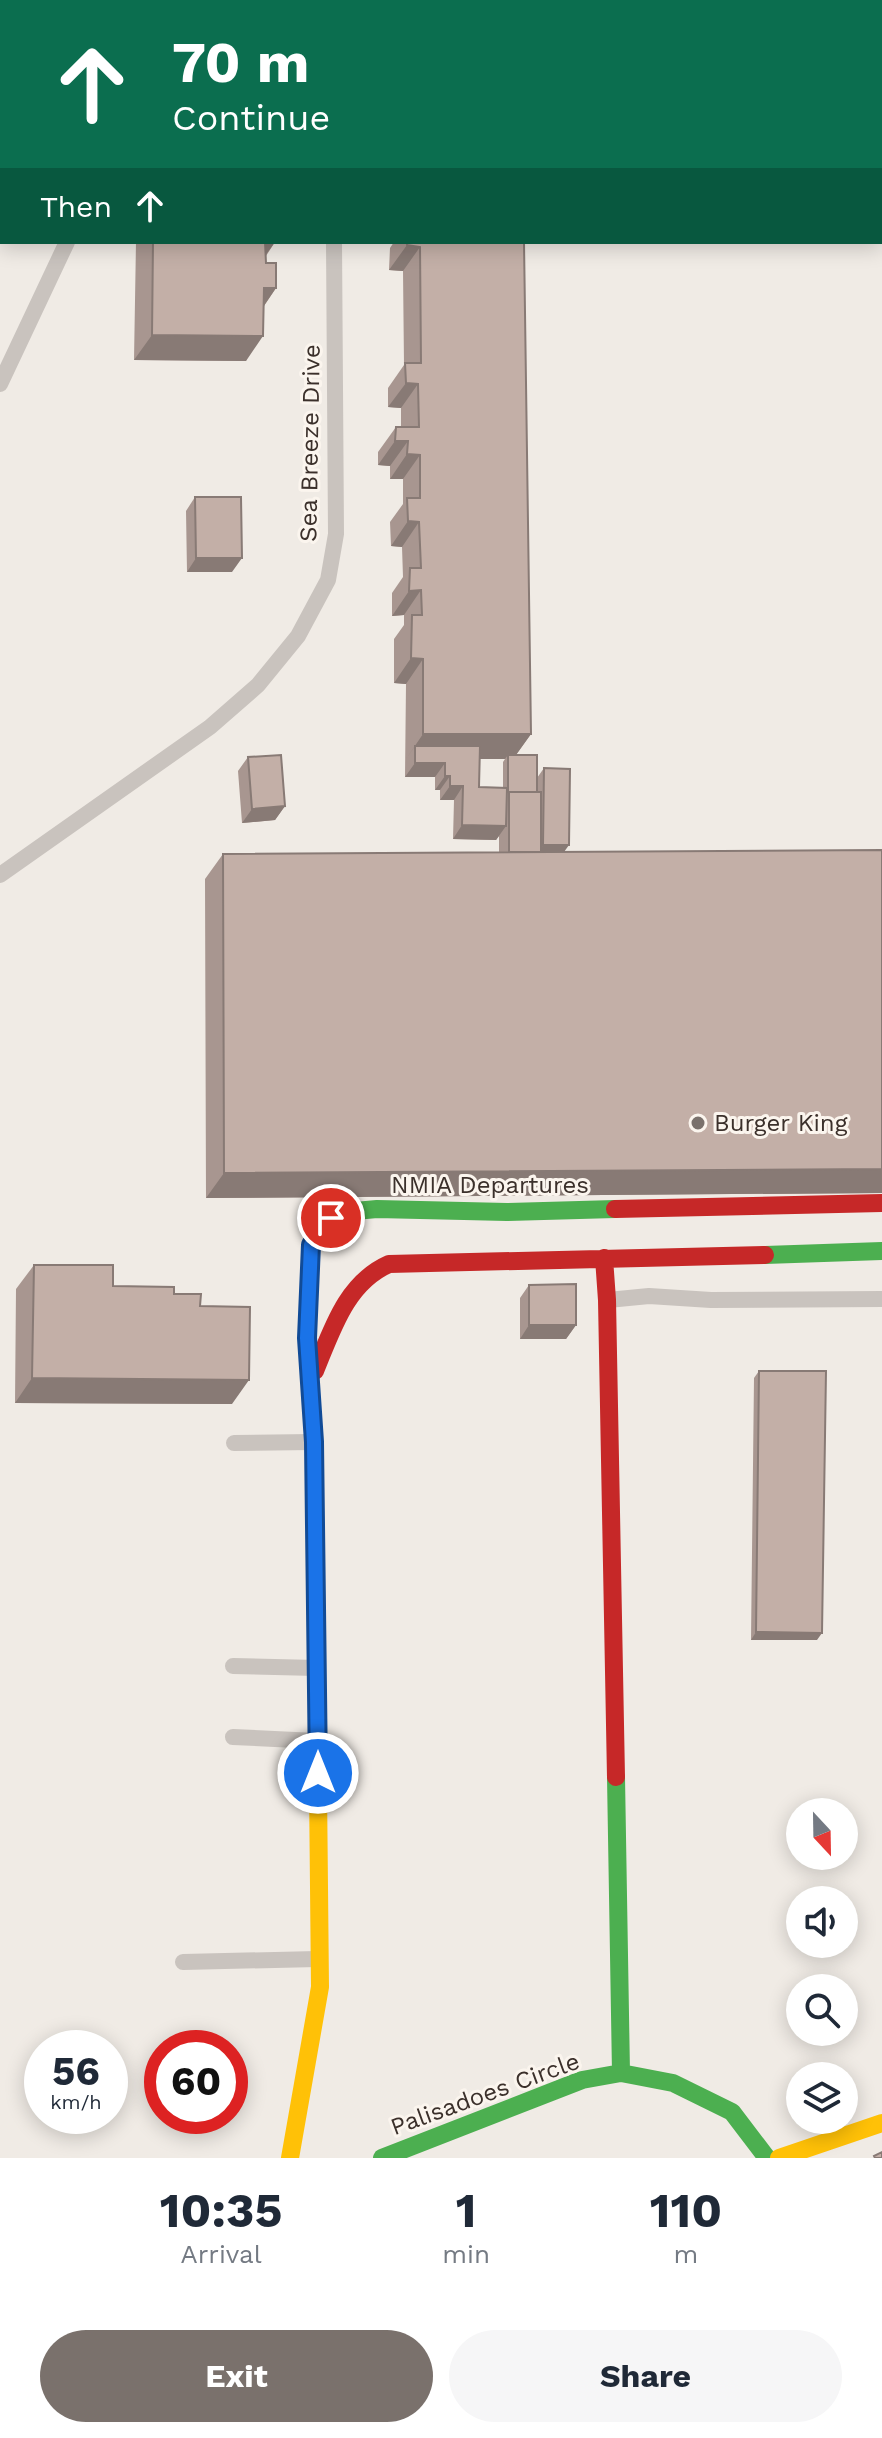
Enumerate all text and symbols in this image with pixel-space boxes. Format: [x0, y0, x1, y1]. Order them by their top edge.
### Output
text: 70 m [172, 30, 309, 96]
icon: ahead [40, 32, 144, 136]
text: Continue [172, 97, 330, 139]
icon: ahead [128, 184, 172, 228]
text: Then [40, 189, 112, 224]
street label: Sea Breeze Drive [294, 344, 326, 542]
place label: Burger King [714, 1109, 848, 1137]
marker: Burger King [689, 1114, 707, 1132]
street label: NMIA Departures [391, 1171, 589, 1199]
pin [297, 1184, 365, 1252]
icon: arrive [309, 1196, 353, 1240]
position arrow [276, 1731, 360, 1815]
north arrow [786, 1798, 858, 1870]
map controls [786, 1798, 858, 2134]
button: sound [786, 1886, 858, 1958]
button: search [786, 1974, 858, 2046]
speed limit sign: 60 [144, 2030, 248, 2134]
street label: Palisadoes Circle [387, 2047, 583, 2141]
text: 56 [52, 2048, 100, 2095]
button: layers [786, 2062, 858, 2134]
text: km/h [50, 2090, 102, 2114]
text: 10:35 [160, 2182, 282, 2239]
text: 1 [456, 2182, 476, 2239]
text: 110 [650, 2182, 722, 2239]
text: Arrival [181, 2239, 262, 2269]
text: min [442, 2239, 490, 2269]
text: m [674, 2239, 698, 2269]
button: Exit [40, 2330, 433, 2422]
button: Share [449, 2330, 842, 2422]

